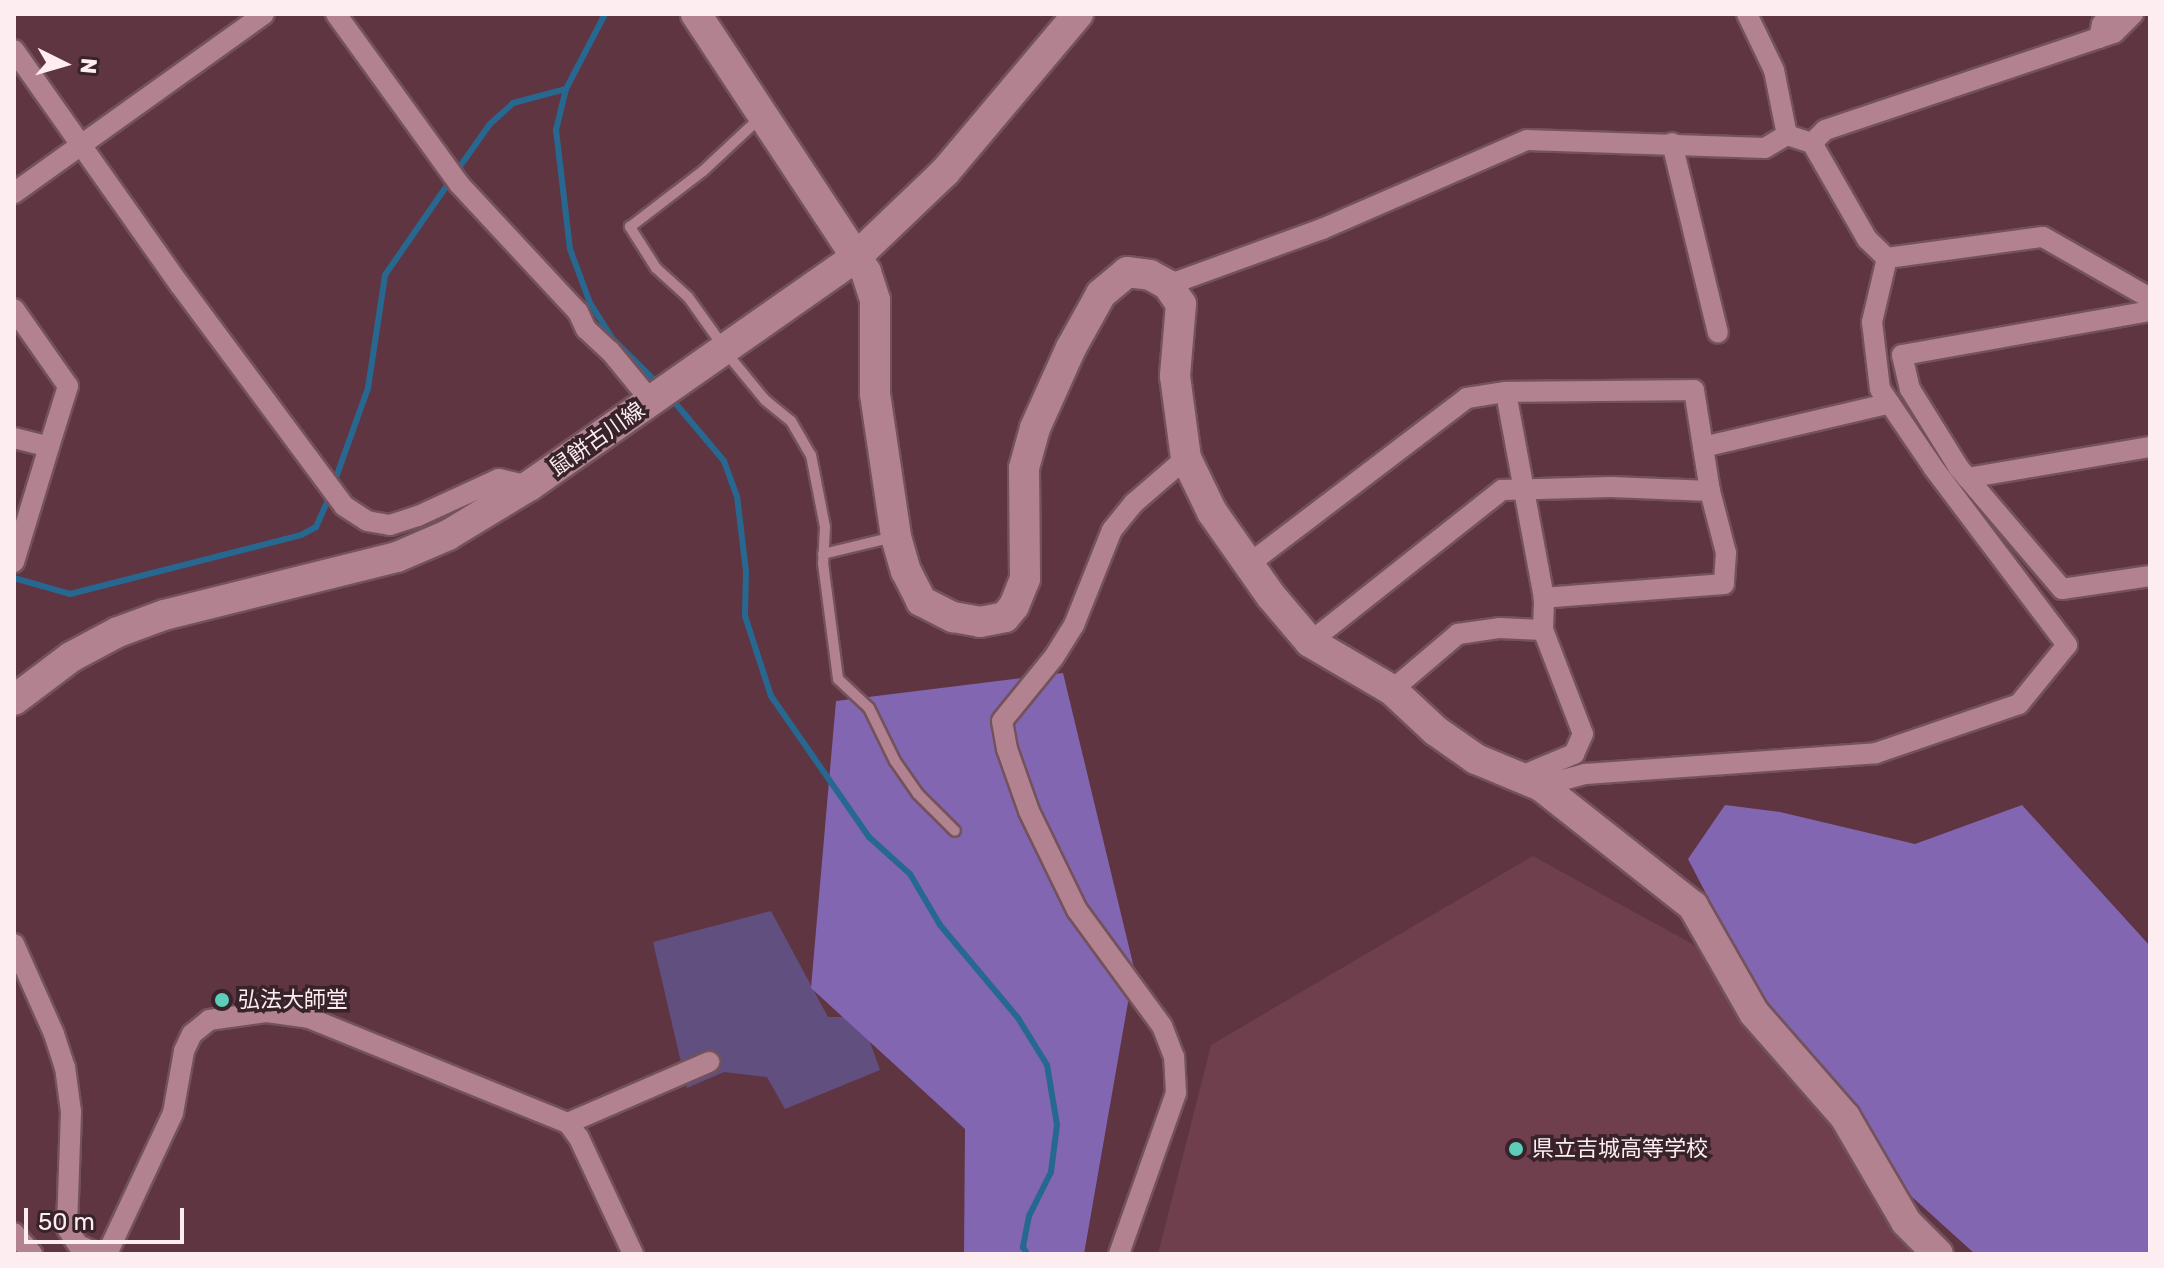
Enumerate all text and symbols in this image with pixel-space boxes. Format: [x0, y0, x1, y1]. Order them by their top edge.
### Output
north arrow [24, 24, 104, 104]
text: N [74, 57, 103, 75]
street label: 鼠餅古川線 [544, 397, 650, 481]
place label: 弘法大師堂 [238, 987, 348, 1013]
marker: 弘法大師堂 [213, 991, 231, 1009]
place label: 県立吉城高等学校 [1532, 1136, 1708, 1162]
marker: 県立吉城高等学校 [1507, 1140, 1525, 1158]
scale bar [28, 1192, 188, 1242]
text: 50 m [38, 1208, 95, 1236]

